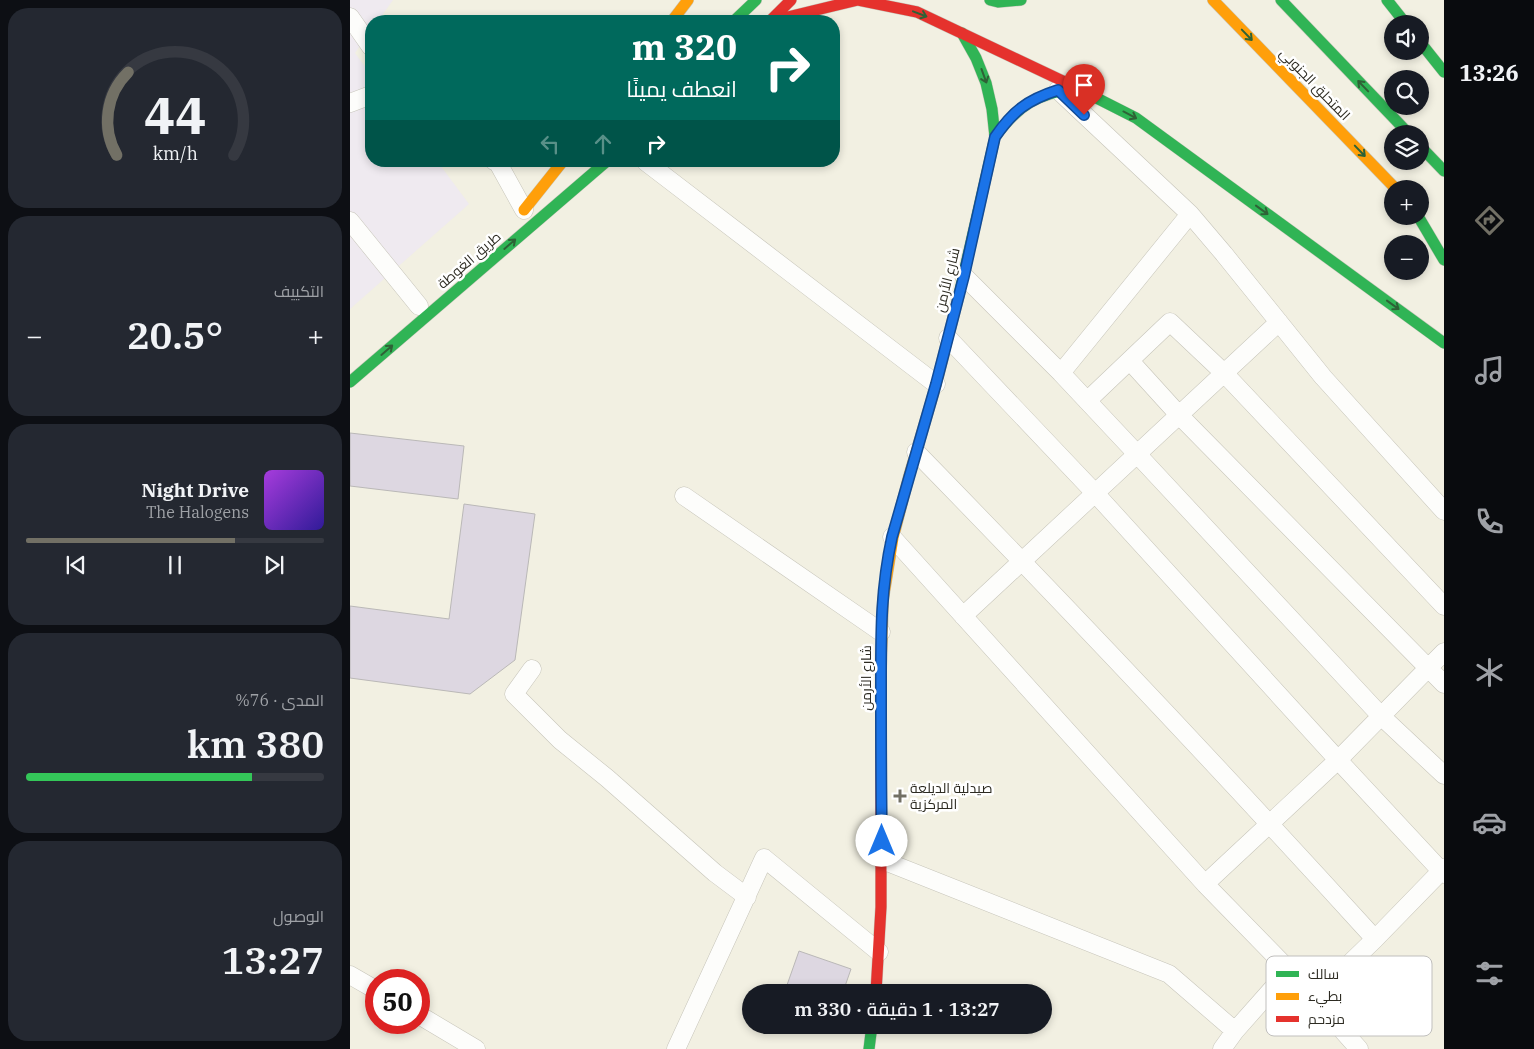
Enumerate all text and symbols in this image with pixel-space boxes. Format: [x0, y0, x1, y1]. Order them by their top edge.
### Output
one-way arrow [912, 10, 927, 19]
map controls [1384, 15, 1429, 280]
button: sound [1384, 15, 1429, 60]
text: 320 m [632, 24, 737, 70]
one-way arrow [1240, 29, 1253, 41]
icon: right [755, 35, 820, 100]
street label: المتحلق الجنوبي [1274, 44, 1354, 126]
text: 13:26 [1459, 58, 1519, 87]
pin [1063, 64, 1105, 115]
one-way arrow [980, 68, 989, 83]
button: search [1384, 70, 1429, 115]
icon: arrive [1070, 71, 1098, 99]
text: انعطف يمينًا [626, 74, 737, 103]
one-way arrow [1357, 80, 1369, 92]
text: 44 [144, 81, 206, 148]
one-way arrow [1122, 110, 1137, 120]
button: layers [1384, 125, 1429, 170]
icon: left [536, 130, 564, 158]
icon: ahead [589, 130, 617, 158]
icon: right [642, 130, 670, 158]
text: km/h [152, 142, 198, 165]
one-way arrow [1354, 145, 1366, 158]
button: + [1384, 180, 1429, 225]
icon: directions [1472, 203, 1507, 238]
one-way arrow [1255, 204, 1268, 215]
street label: طريق الغوطة [434, 228, 504, 292]
button: − [1384, 235, 1429, 280]
one-way arrow [504, 239, 517, 250]
street label: شارع الأرمن [930, 246, 964, 314]
text: التكييف [274, 281, 324, 301]
one-way arrow [1386, 300, 1400, 310]
text: 20.5° [127, 310, 223, 359]
text: − [26, 317, 43, 354]
text: + [307, 317, 324, 354]
one-way arrow [380, 345, 393, 356]
icon: music [1472, 353, 1507, 388]
text: Night Drive [141, 478, 249, 502]
text: The Halogens [146, 502, 249, 522]
icon: phone [1472, 504, 1507, 539]
icon: previous [62, 551, 90, 579]
icon: pause [161, 551, 189, 579]
icon: next [260, 551, 288, 579]
street label: شارع الأرمن [857, 645, 875, 711]
icon: climate [1472, 655, 1507, 690]
text: المدى · 76% [235, 690, 324, 710]
text: 380 km [187, 719, 324, 768]
place label: صيدلية الديلعة المركزية [910, 779, 993, 813]
marker: صيدلية الديلعة المركزية [894, 790, 906, 802]
icon: car [1472, 805, 1507, 840]
position arrow [855, 814, 907, 866]
text: الوصول [273, 906, 324, 926]
text: 13:27 [221, 935, 324, 984]
legend [1266, 956, 1432, 1036]
icon: filters [1472, 956, 1507, 991]
text: سالك [1308, 965, 1339, 983]
speed limit sign: 50 [365, 969, 430, 1034]
text: بطيء [1308, 987, 1342, 1008]
text: 13:27 · 1 دقيقة · 330 m [794, 997, 1000, 1021]
text: مزدحم [1308, 1010, 1345, 1029]

